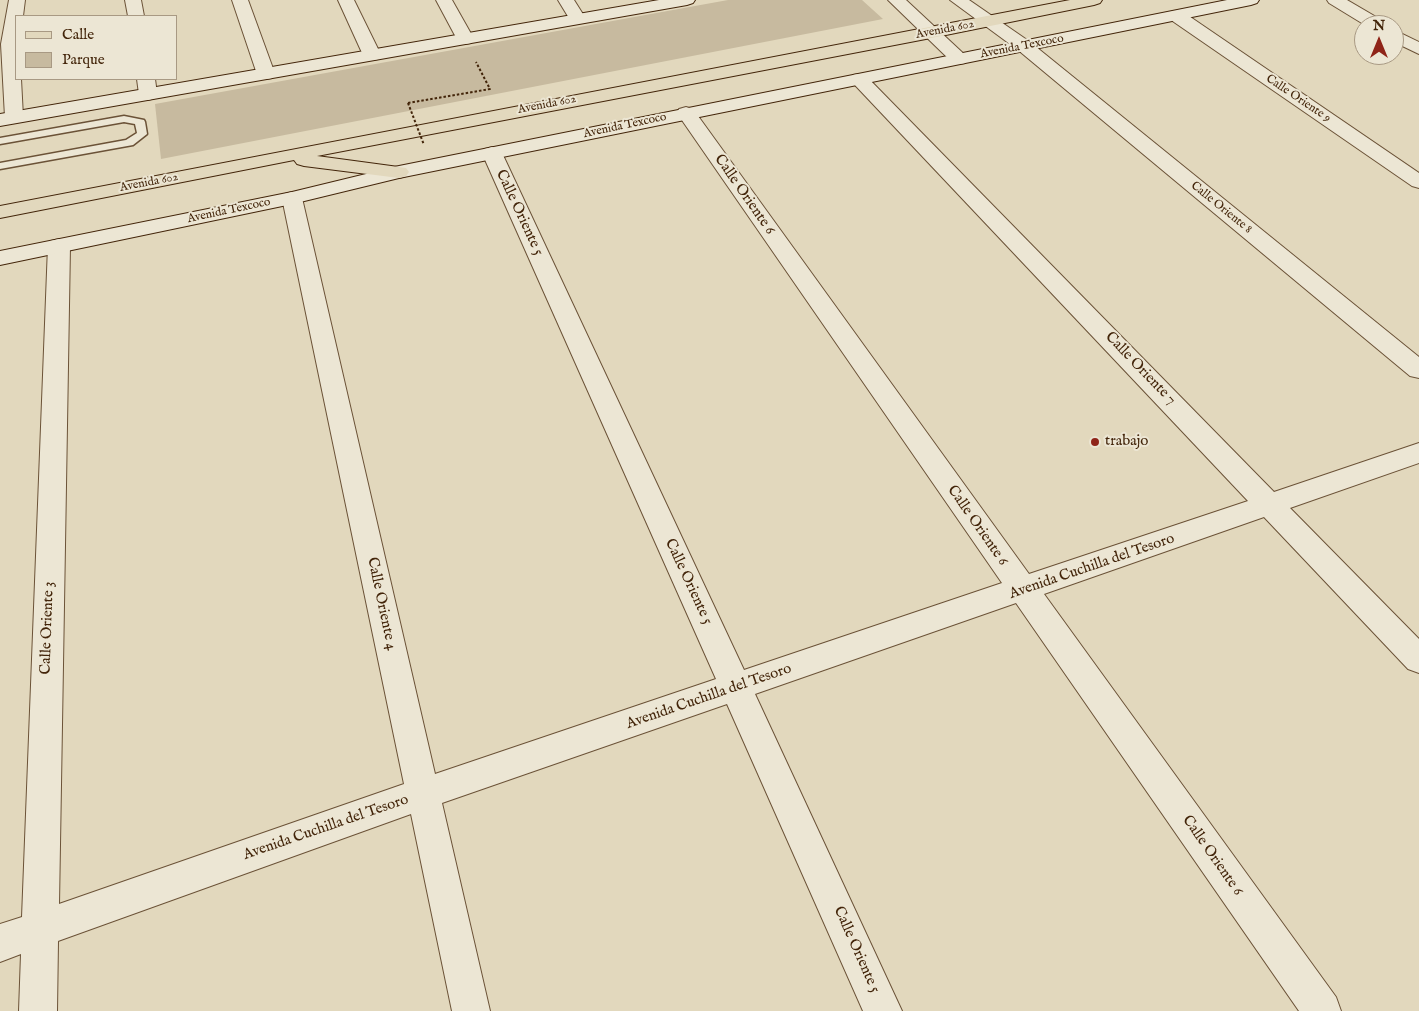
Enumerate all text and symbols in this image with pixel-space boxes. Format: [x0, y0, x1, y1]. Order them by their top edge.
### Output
legend [15, 15, 178, 80]
north arrow [1354, 15, 1404, 65]
street label: Avenida 602 [915, 17, 975, 43]
text: N [1373, 17, 1385, 35]
text: Calle [62, 25, 94, 44]
street label: Avenida Texcoco [979, 32, 1065, 62]
text: Parque [62, 50, 105, 69]
street label: Calle Oriente 9 [1263, 72, 1333, 126]
street label: Avenida 602 [517, 92, 577, 118]
street label: Avenida Texcoco [582, 110, 668, 142]
street label: Calle Oriente 6 [710, 151, 778, 239]
street label: Calle Oriente 5 [491, 167, 547, 259]
street label: Avenida 602 [119, 170, 179, 196]
street label: Calle Oriente 8 [1187, 179, 1255, 237]
street label: Avenida Texcoco [186, 195, 272, 227]
street label: Calle Oriente 7 [1101, 329, 1179, 409]
place label: trabajo [1105, 433, 1148, 451]
marker: trabajo [1089, 436, 1101, 448]
street label: Calle Oriente 6 [943, 482, 1011, 570]
street label: Avenida Cuchilla del Tesoro [1007, 530, 1177, 604]
street label: Calle Oriente 5 [660, 536, 716, 628]
street label: Calle Oriente 4 [362, 556, 400, 652]
street label: Calle Oriente 3 [37, 581, 59, 675]
street label: Avenida Cuchilla del Tesoro [624, 660, 794, 734]
street label: Avenida Cuchilla del Tesoro [241, 791, 411, 865]
street label: Calle Oriente 6 [1178, 812, 1246, 900]
street label: Calle Oriente 5 [829, 904, 883, 996]

